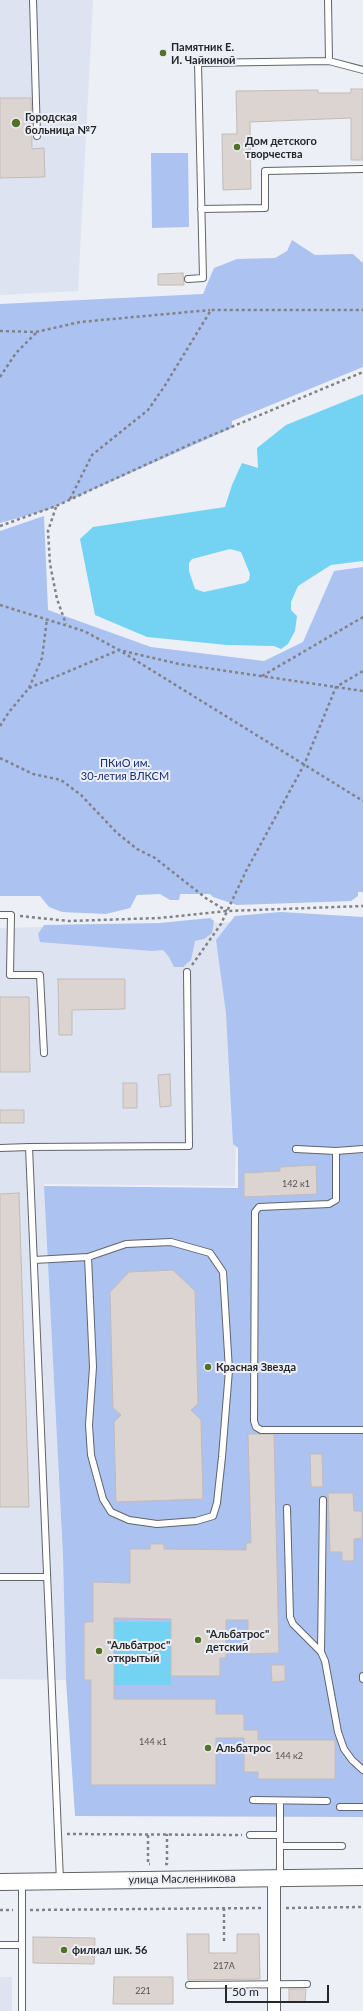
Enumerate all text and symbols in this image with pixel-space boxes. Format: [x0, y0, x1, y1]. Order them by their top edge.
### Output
place label: Памятник Е. И. Чайкиной [171, 40, 235, 66]
marker: Памятник Е. И. Чайкиной [158, 48, 168, 58]
place label: Городская больница №7 [25, 110, 97, 136]
marker: Городская больница №7 [10, 117, 22, 129]
place label: Дом детского творчества [245, 134, 317, 160]
marker: Дом детского творчества [232, 142, 242, 152]
park label: ПКиО им. 30-летия ВЛКСМ [81, 756, 169, 782]
house number: 142 к1 [282, 1179, 310, 1189]
place label: Красная Звезда [216, 1360, 296, 1374]
marker: Красная Звезда [203, 1362, 213, 1372]
place label: "Альбатрос" детский [206, 1627, 269, 1653]
marker: "Альбатрос" детский [193, 1635, 203, 1645]
place label: "Альбатрос" открытый [107, 1638, 170, 1664]
marker: "Альбатрос" открытый [94, 1646, 104, 1656]
house number: 144 к1 [139, 1737, 167, 1747]
place label: Альбатрос [216, 1741, 271, 1755]
marker: Альбатрос [203, 1743, 213, 1753]
house number: 144 к2 [275, 1751, 303, 1761]
street label: улица Масленникова [128, 1871, 236, 1887]
place label: филиал шк. 56 [72, 1943, 147, 1957]
marker: филиал шк. 56 [59, 1945, 69, 1955]
house number: 217А [213, 1961, 235, 1971]
scale bar [227, 1977, 331, 2003]
text: 50 m [232, 1984, 259, 1999]
house number: 221 [135, 1986, 151, 1996]

